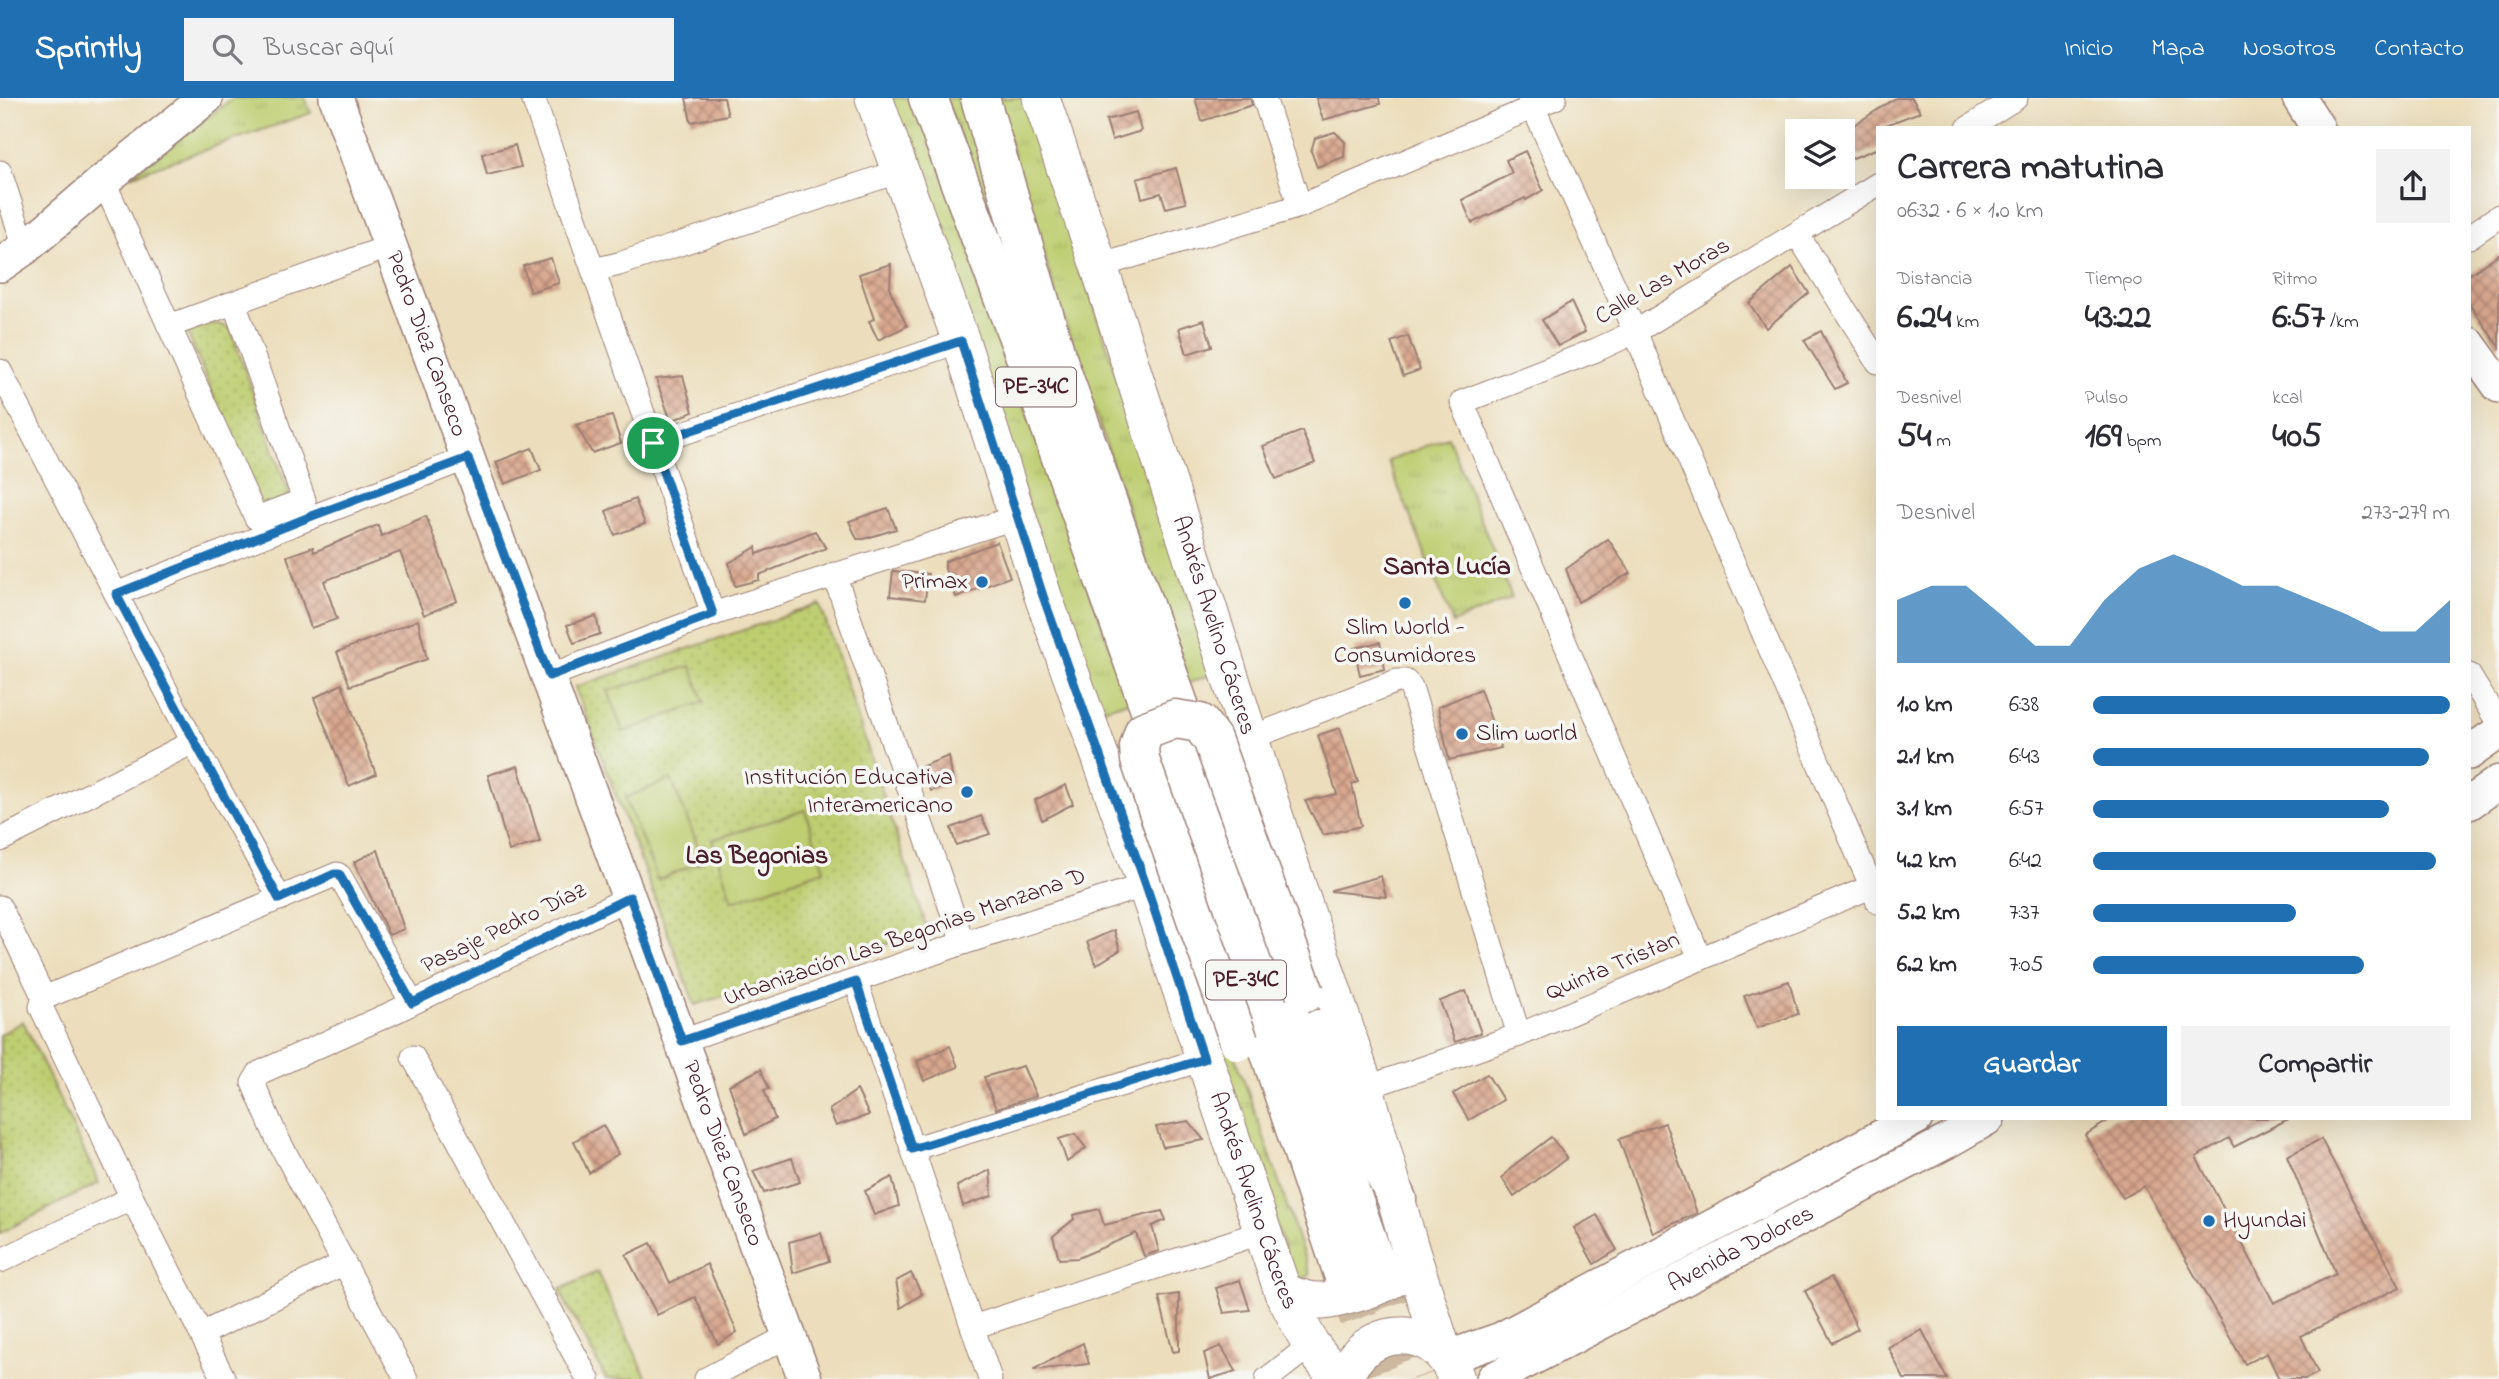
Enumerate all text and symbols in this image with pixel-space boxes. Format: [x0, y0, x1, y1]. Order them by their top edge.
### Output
search box [184, 18, 674, 81]
text: Sprintly [35, 25, 142, 73]
icon: search [208, 30, 246, 68]
text: Buscar aquí [264, 30, 394, 68]
text: Inicio [2064, 32, 2113, 67]
text: Mapa [2151, 32, 2205, 67]
text: Nosotros [2243, 32, 2336, 67]
text: Contacto [2374, 32, 2464, 67]
map controls [1785, 119, 1855, 189]
button: layers [1785, 119, 1855, 189]
text: Carrera matutina [1897, 141, 2164, 197]
button: share [2376, 149, 2450, 223]
text: 06:32 · 6 × 1.0 km [1897, 195, 2043, 228]
street label: Calle Las Moras [1589, 229, 1737, 335]
street label: Pedro Diez Canseco [376, 246, 476, 442]
text: Distancia [1897, 266, 1972, 293]
text: Tiempo [2085, 266, 2142, 293]
text: Ritmo [2272, 266, 2317, 293]
text: 6.24 [1897, 293, 1951, 344]
text: 43:22 [2085, 293, 2151, 344]
text: 6:57 [2272, 293, 2325, 344]
text: km [1951, 309, 1979, 336]
text: /km [2325, 309, 2359, 336]
road number: PE-34C [996, 368, 1076, 406]
text: Desnivel [1897, 385, 1962, 412]
text: Pulso [2085, 385, 2128, 412]
text: kcal [2272, 385, 2303, 412]
text: 54 [1897, 412, 1931, 463]
text: 169 [2085, 412, 2122, 463]
text: 405 [2272, 412, 2322, 463]
pin [623, 413, 683, 473]
icon: arrive [634, 424, 672, 462]
text: m [1931, 428, 1951, 455]
text: bpm [2122, 428, 2162, 455]
text: Desnivel [1897, 497, 1975, 530]
text: 273–279 m [2362, 497, 2450, 530]
street label: Andrés Avelino Cáceres [1162, 511, 1265, 739]
district label: Santa Lucía [1383, 549, 1511, 587]
place label: Primax [901, 565, 968, 600]
marker: Primax [974, 574, 990, 590]
marker: Slim World - Consumidores [1397, 595, 1413, 611]
place label: Slim World - Consumidores [1334, 611, 1476, 674]
text: 1.0 km [1897, 689, 1953, 722]
text: 6:38 [2009, 689, 2039, 722]
place label: Slim world [1476, 717, 1578, 752]
marker: Slim world [1454, 726, 1470, 742]
text: 2.1 km [1897, 741, 1954, 774]
text: 6:43 [2009, 741, 2040, 774]
place label: Institución Educativa Interamericano [744, 761, 953, 824]
marker: Institución Educativa Interamericano [959, 784, 975, 800]
text: 3.1 km [1897, 793, 1952, 826]
text: 6:57 [2009, 793, 2044, 826]
district label: Las Begonias [686, 838, 828, 877]
text: 4.2 km [1897, 845, 1956, 878]
text: 6:42 [2009, 845, 2042, 878]
street label: Urbanización Las Begonias Manzana D [719, 859, 1091, 1017]
street label: Pasaje Pedro Díaz [416, 873, 593, 984]
text: 5.2 km [1897, 897, 1960, 930]
text: 7:37 [2009, 897, 2039, 930]
street label: Quinta Tristan [1540, 923, 1686, 1011]
text: 6.2 km [1897, 949, 1957, 982]
text: 7:05 [2009, 949, 2044, 982]
road number: PE-34C [1206, 960, 1286, 1000]
button: Guardar [1897, 1026, 2167, 1106]
button: Compartir [2181, 1026, 2450, 1106]
street label: Pedro Diez Canseco [672, 1056, 772, 1251]
street label: Andrés Avelino Cáceres [1199, 1087, 1307, 1316]
street label: Avenida Dolores [1662, 1197, 1820, 1302]
place label: Hyundai [2223, 1204, 2307, 1240]
marker: Hyundai [2201, 1213, 2217, 1229]

